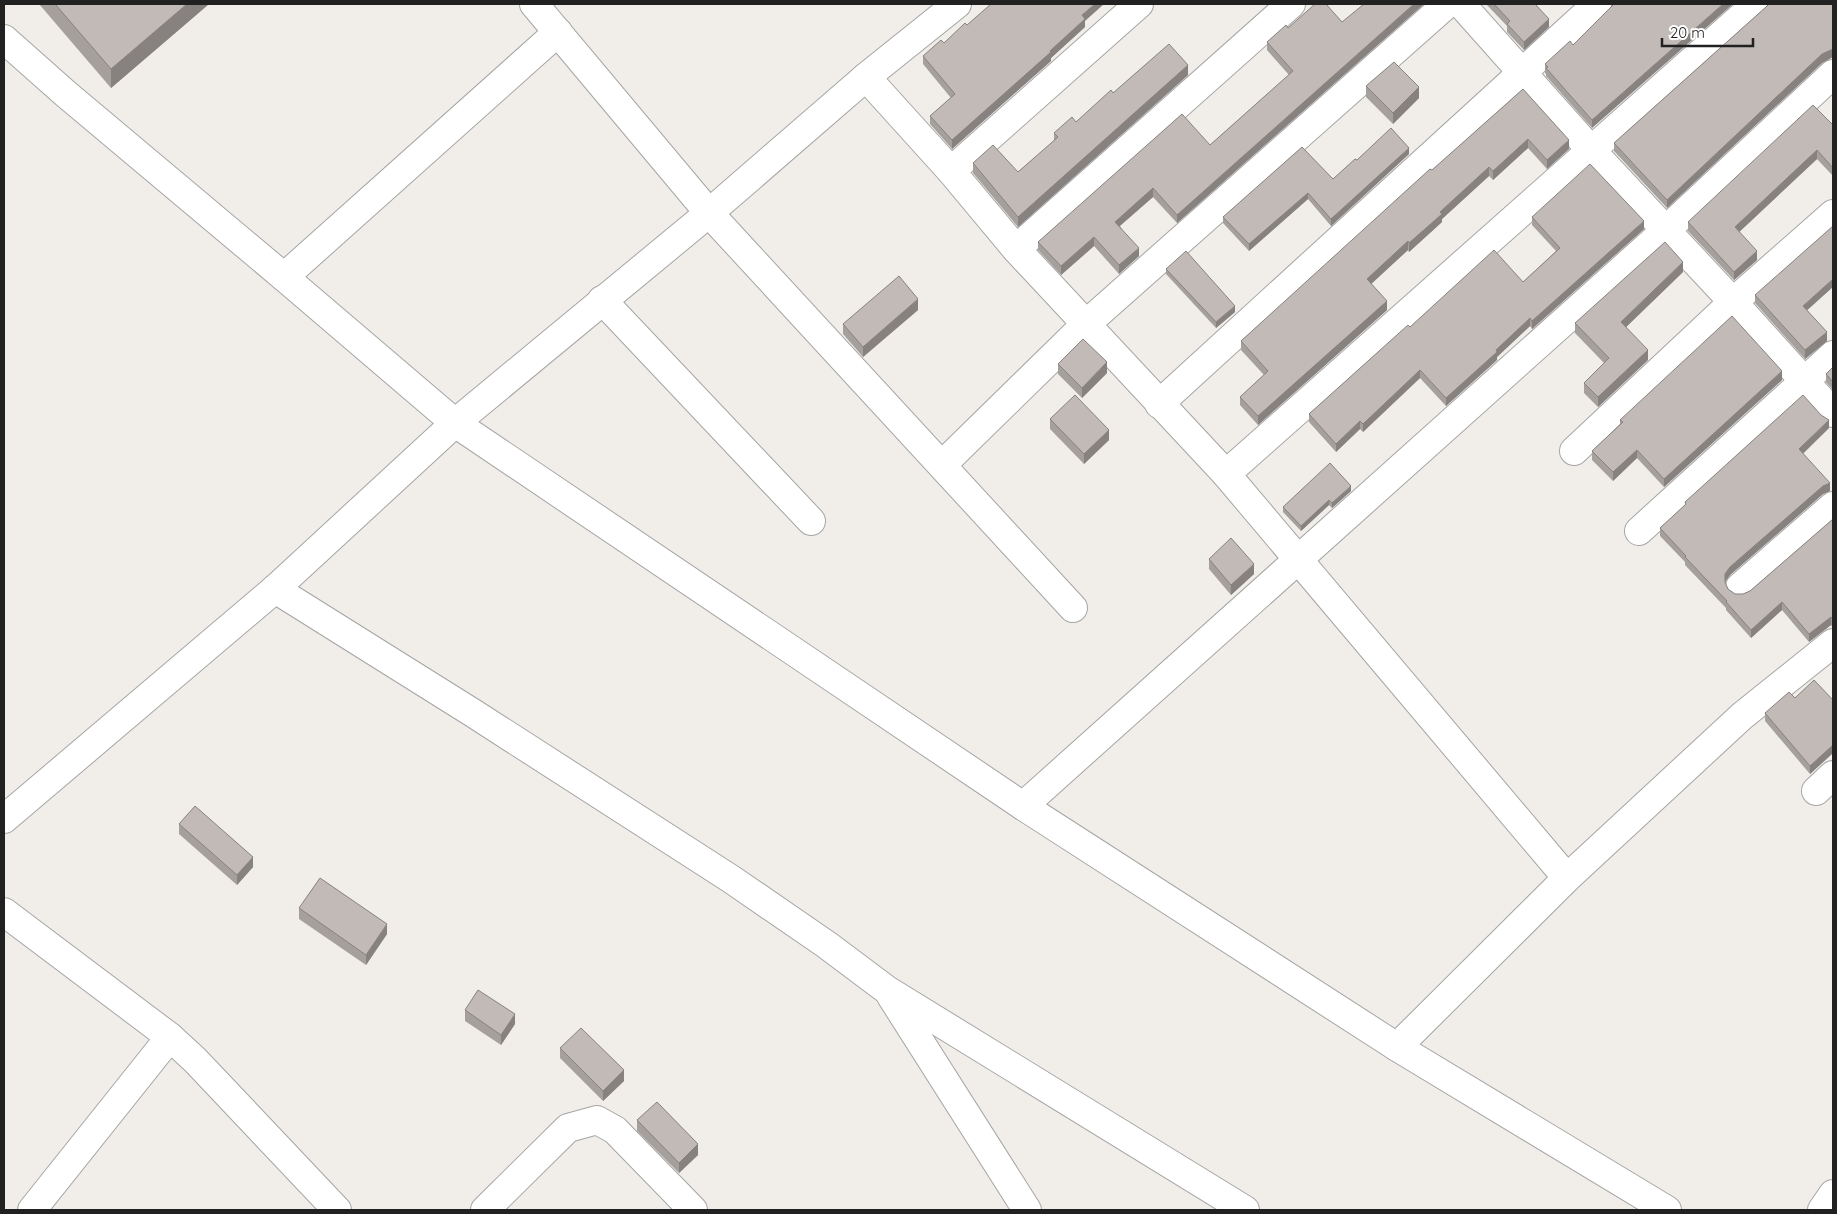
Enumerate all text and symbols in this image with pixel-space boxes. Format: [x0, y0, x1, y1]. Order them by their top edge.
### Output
scale bar [1662, 15, 1753, 47]
text: 20 m [1670, 23, 1705, 42]

